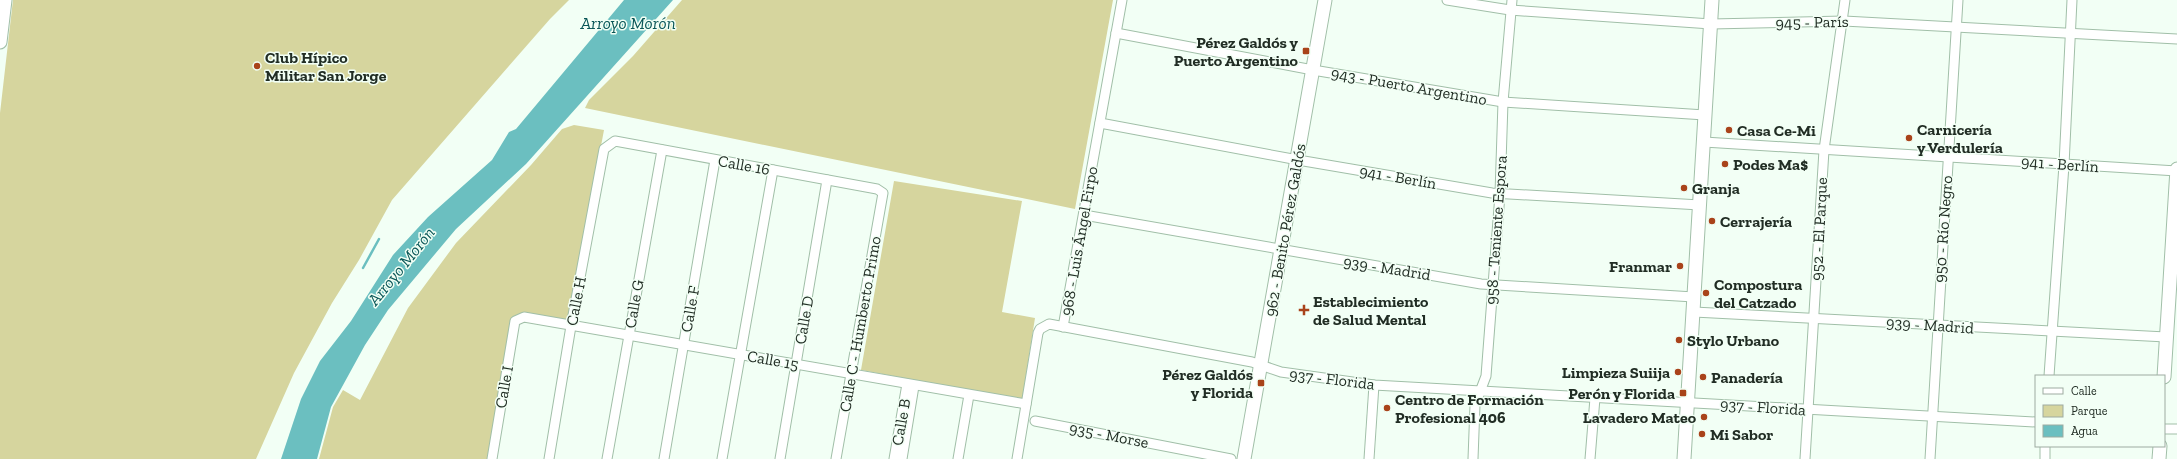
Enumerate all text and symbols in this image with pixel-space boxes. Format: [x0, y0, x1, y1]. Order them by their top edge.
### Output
street label: 945 - París [1775, 12, 1849, 32]
water label: Arroyo Morón [579, 13, 676, 33]
place label: Pérez Galdós y Puerto Argentino [1174, 33, 1299, 70]
marker: Pérez Galdós y Puerto Argentino [1301, 46, 1311, 56]
place label: Club Hípico Militar San Jorge [265, 48, 387, 85]
marker: Club Hípico Militar San Jorge [252, 61, 262, 71]
street label: 943 - Puerto Argentino [1330, 63, 1488, 109]
place label: Carnicería y Verdulería [1917, 120, 2003, 157]
place label: Casa Ce-Mi [1737, 121, 1816, 140]
marker: Casa Ce-Mi [1724, 125, 1734, 135]
marker: Carnicería y Verdulería [1904, 133, 1914, 143]
street label: 962 - Benito Pérez Galdós [1260, 142, 1310, 318]
street label: Calle 16 [717, 151, 771, 179]
street label: 941 - Berlín [2021, 152, 2100, 176]
street label: 958 - Teniente Espora [1481, 154, 1511, 305]
place label: Podes Ma$ [1733, 155, 1808, 174]
marker: Podes Ma$ [1720, 159, 1730, 169]
street label: 941 - Berlín [1358, 161, 1439, 193]
street label: 968 - Luis Ángel Firpo [1056, 165, 1102, 317]
street label: 950 - Río Negro [1930, 175, 1956, 283]
street label: 952 - El Parque [1807, 177, 1831, 281]
place label: Granja [1692, 179, 1740, 198]
marker: Granja [1679, 183, 1689, 193]
place label: Cerrajería [1720, 212, 1792, 231]
marker: Cerrajería [1707, 216, 1717, 226]
water label: Arroyo Morón [363, 223, 439, 310]
street label: Calle C - Humberto Primo [835, 235, 885, 413]
street label: 939 - Madrid [1342, 252, 1432, 284]
place label: Franmar [1609, 257, 1672, 276]
marker: Franmar [1675, 261, 1685, 271]
street label: Calle H [562, 275, 590, 327]
place label: Compostura del Catzado [1714, 275, 1802, 312]
street label: Calle G [620, 278, 648, 330]
street label: Calle F [677, 284, 703, 334]
marker: Compostura del Catzado [1701, 288, 1711, 298]
place label: Establecimiento de Salud Mental [1313, 292, 1429, 329]
street label: Calle D [790, 294, 818, 346]
marker: Establecimiento de Salud Mental [1298, 304, 1310, 316]
street label: 939 - Madrid [1885, 312, 1975, 338]
place label: Stylo Urbano [1687, 331, 1780, 350]
marker: Stylo Urbano [1674, 335, 1684, 345]
street label: Calle 15 [746, 346, 800, 374]
place label: Limpieza Suiija [1562, 363, 1670, 382]
street label: Calle I [491, 364, 517, 410]
street label: 937 - Florida [1288, 364, 1376, 394]
place label: Pérez Galdós y Florida [1162, 365, 1253, 402]
marker: Limpieza Suiija [1673, 367, 1683, 377]
place label: Panadería [1711, 368, 1783, 387]
marker: Panadería [1698, 372, 1708, 382]
legend [2035, 375, 2165, 447]
marker: Pérez Galdós y Florida [1256, 378, 1266, 388]
place label: Perón y Florida [1568, 384, 1675, 403]
text: Calle [2071, 384, 2097, 398]
marker: Perón y Florida [1678, 388, 1688, 398]
place label: Centro de Formación Profesional 406 [1395, 390, 1544, 427]
street label: 937 - Florida [1720, 395, 1807, 419]
street label: Calle B [888, 397, 915, 447]
marker: Centro de Formación Profesional 406 [1382, 403, 1392, 413]
text: Parque [2071, 404, 2108, 418]
place label: Lavadero Mateo [1583, 408, 1697, 427]
marker: Lavadero Mateo [1699, 412, 1709, 422]
street label: 935 - Morse [1068, 418, 1150, 452]
text: Agua [2071, 424, 2098, 438]
place label: Mi Sabor [1710, 425, 1773, 444]
marker: Mi Sabor [1697, 429, 1707, 439]

